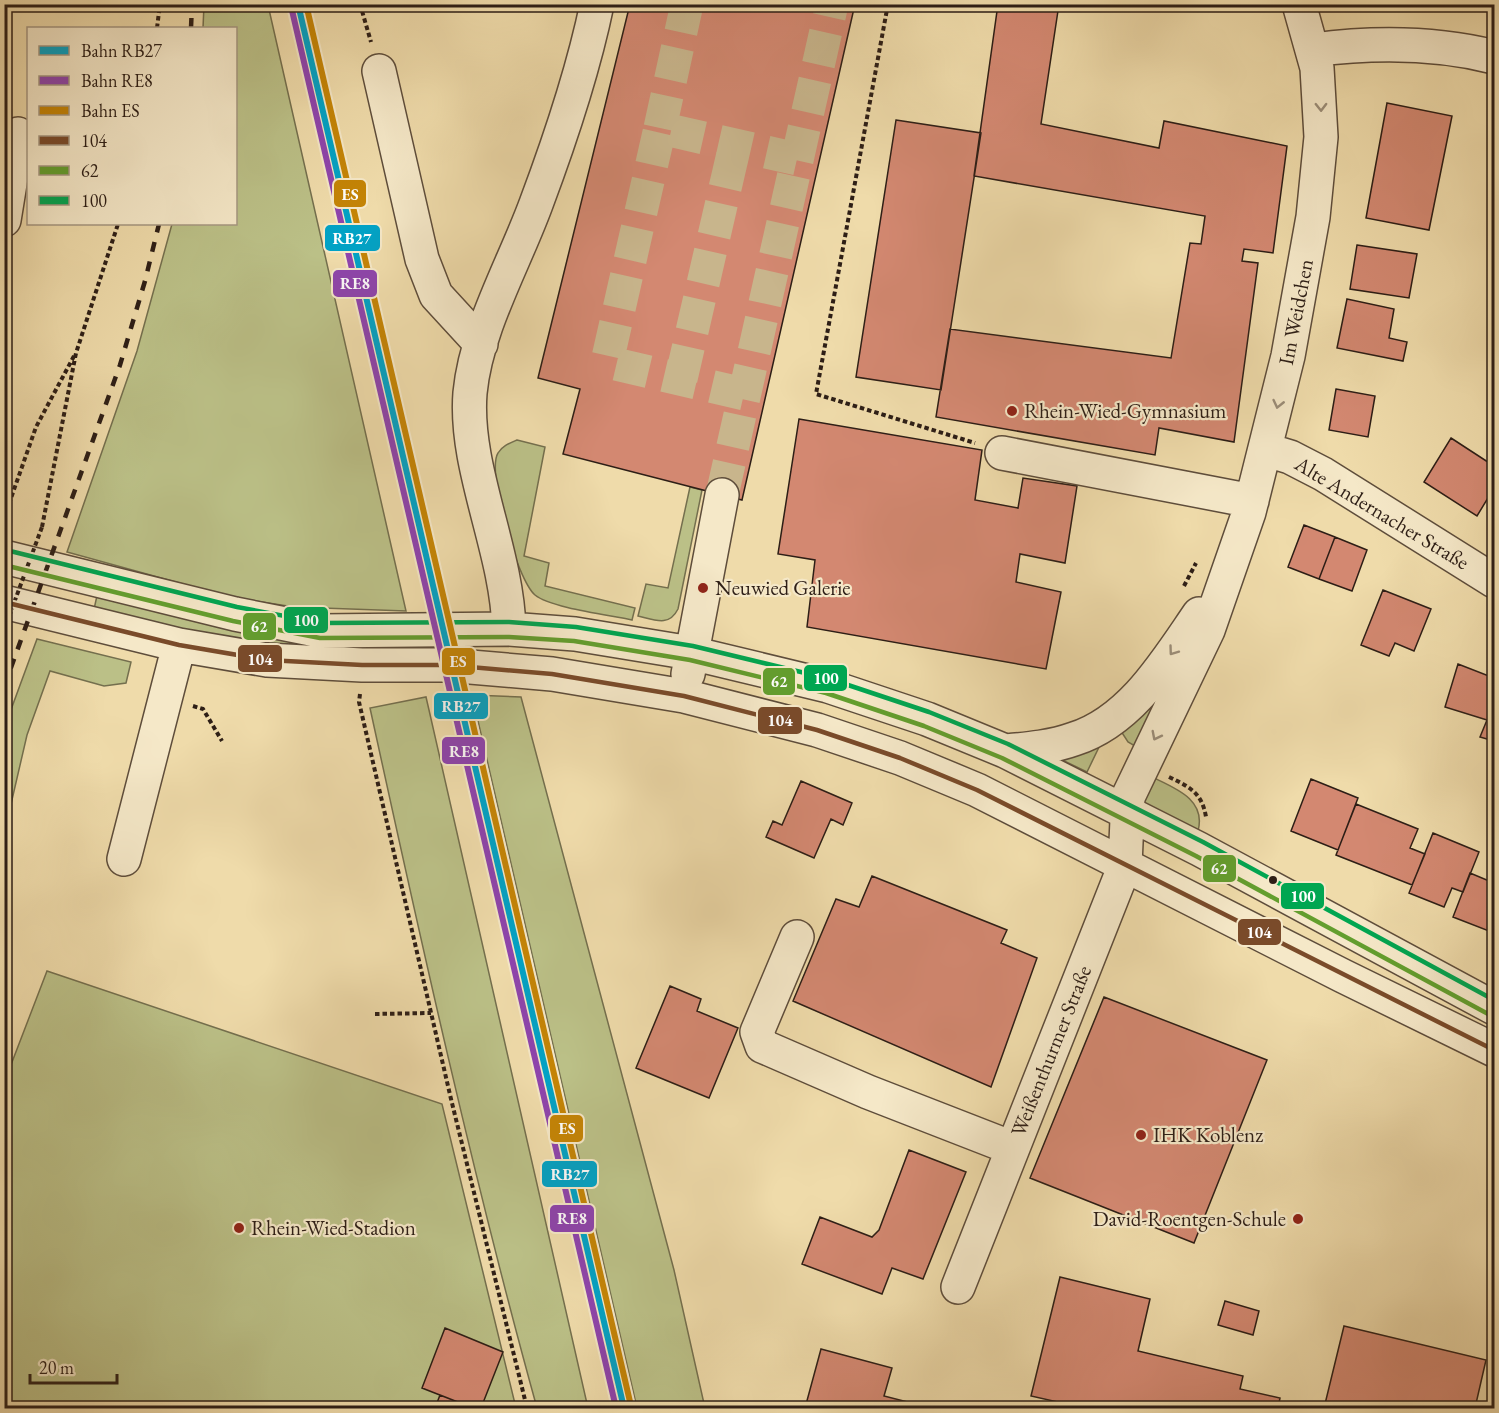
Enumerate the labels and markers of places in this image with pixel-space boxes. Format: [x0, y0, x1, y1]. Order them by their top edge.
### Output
place label: Rhein-Wied-Gymnasium [1024, 397, 1226, 424]
marker: Rhein-Wied-Gymnasium [1005, 404, 1019, 418]
place label: Neuwied Galerie [715, 574, 851, 601]
marker: Neuwied Galerie [696, 581, 710, 595]
unlabelled marker [1267, 874, 1279, 886]
place label: IHK Koblenz [1153, 1121, 1263, 1148]
marker: IHK Koblenz [1134, 1128, 1148, 1142]
place label: David-Roentgen-Schule [1093, 1205, 1286, 1232]
marker: David-Roentgen-Schule [1291, 1212, 1305, 1226]
place label: Rhein-Wied-Stadion [251, 1214, 416, 1241]
marker: Rhein-Wied-Stadion [232, 1221, 246, 1235]

